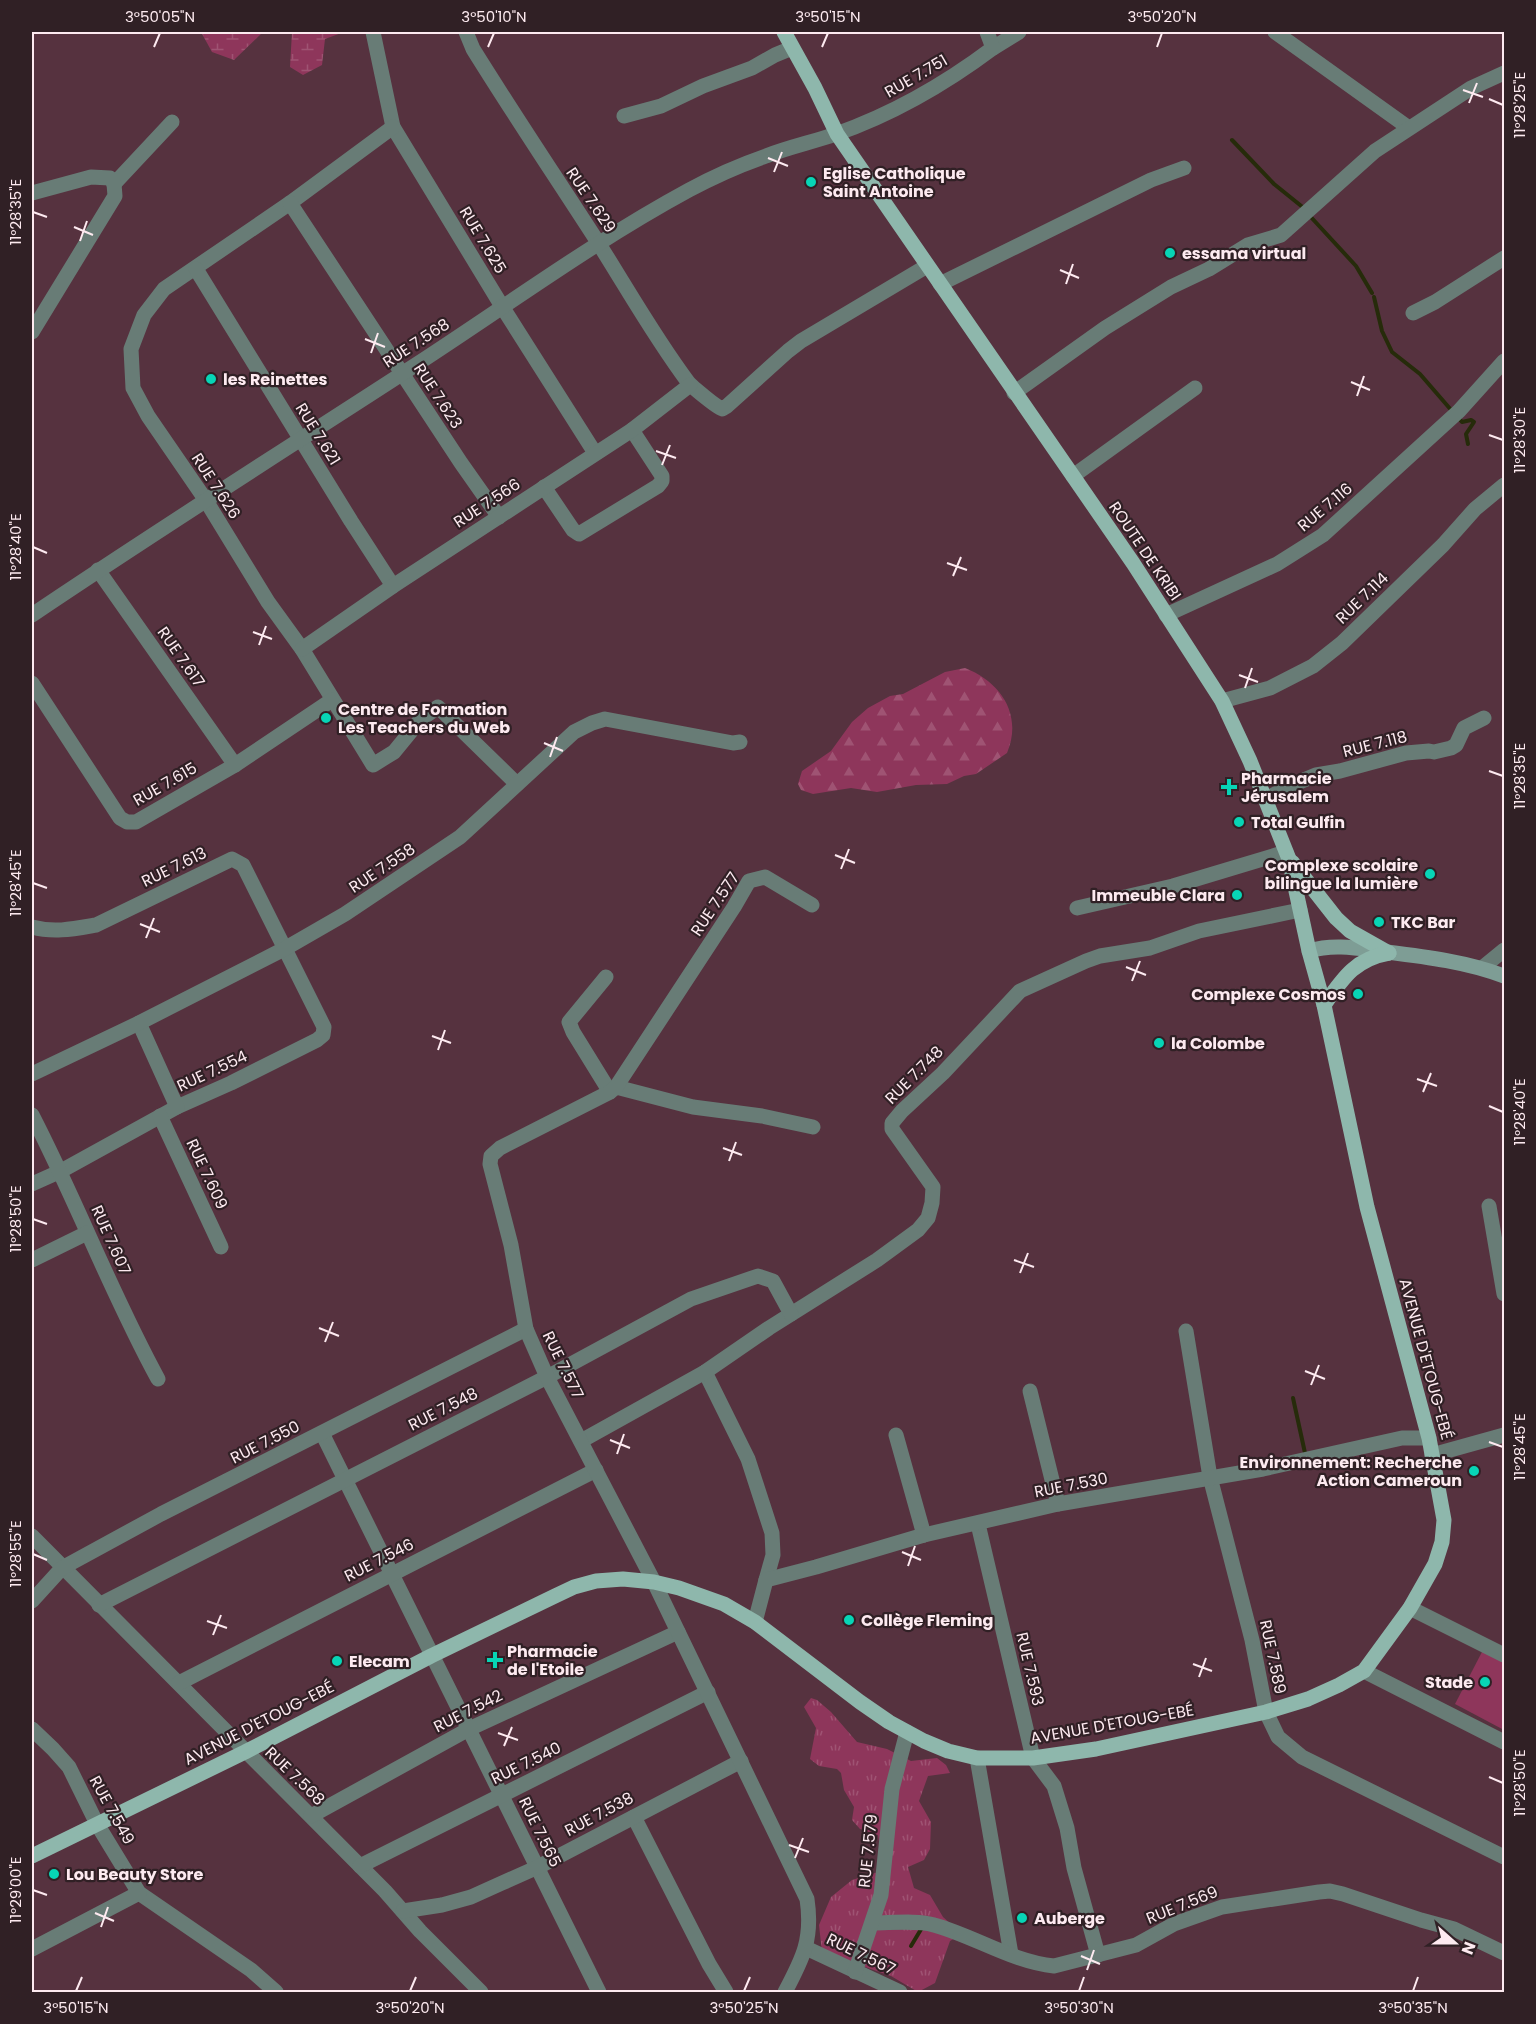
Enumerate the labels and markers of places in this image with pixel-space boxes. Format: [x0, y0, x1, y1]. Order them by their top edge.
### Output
place label: Eglise Catholique Saint Antoine [823, 162, 966, 203]
marker: Eglise Catholique Saint Antoine [804, 175, 818, 189]
place label: essama virtual [1182, 242, 1306, 265]
marker: essama virtual [1163, 246, 1177, 260]
place label: les Reinettes [223, 368, 327, 391]
marker: les Reinettes [204, 372, 218, 386]
place label: Centre de Formation Les Teachers du Web [338, 698, 510, 739]
marker: Centre de Formation Les Teachers du Web [319, 711, 333, 725]
place label: Pharmacie Jérusalem [1241, 767, 1332, 808]
marker: Pharmacie Jérusalem [1222, 780, 1236, 794]
place label: Total Gulfin [1251, 811, 1345, 834]
marker: Total Gulfin [1232, 815, 1246, 829]
place label: Complexe scolaire bilingue la lumière [1265, 854, 1418, 895]
marker: Complexe scolaire bilingue la lumière [1423, 867, 1437, 881]
place label: Immeuble Clara [1091, 884, 1225, 907]
marker: Immeuble Clara [1230, 888, 1244, 902]
place label: TKC Bar [1391, 911, 1456, 934]
marker: TKC Bar [1372, 915, 1386, 929]
place label: Complexe Cosmos [1191, 983, 1346, 1006]
marker: Complexe Cosmos [1351, 987, 1365, 1001]
place label: la Colombe [1171, 1032, 1265, 1055]
marker: la Colombe [1152, 1036, 1166, 1050]
place label: Environnement: Recherche Action Cameroun [1240, 1451, 1462, 1492]
marker: Environnement: Recherche Action Cameroun [1467, 1464, 1481, 1478]
place label: Collège Fleming [861, 1609, 993, 1632]
marker: Collège Fleming [842, 1613, 856, 1627]
place label: Pharmacie de l'Etoile [507, 1640, 598, 1681]
place label: Elecam [349, 1650, 410, 1673]
marker: Pharmacie de l'Etoile [488, 1653, 502, 1667]
marker: Elecam [330, 1654, 344, 1668]
place label: Stade [1425, 1671, 1473, 1694]
marker: Stade [1478, 1675, 1492, 1689]
place label: Lou Beauty Store [66, 1863, 203, 1886]
marker: Lou Beauty Store [47, 1867, 61, 1881]
place label: Auberge [1034, 1907, 1105, 1930]
marker: Auberge [1015, 1911, 1029, 1925]

